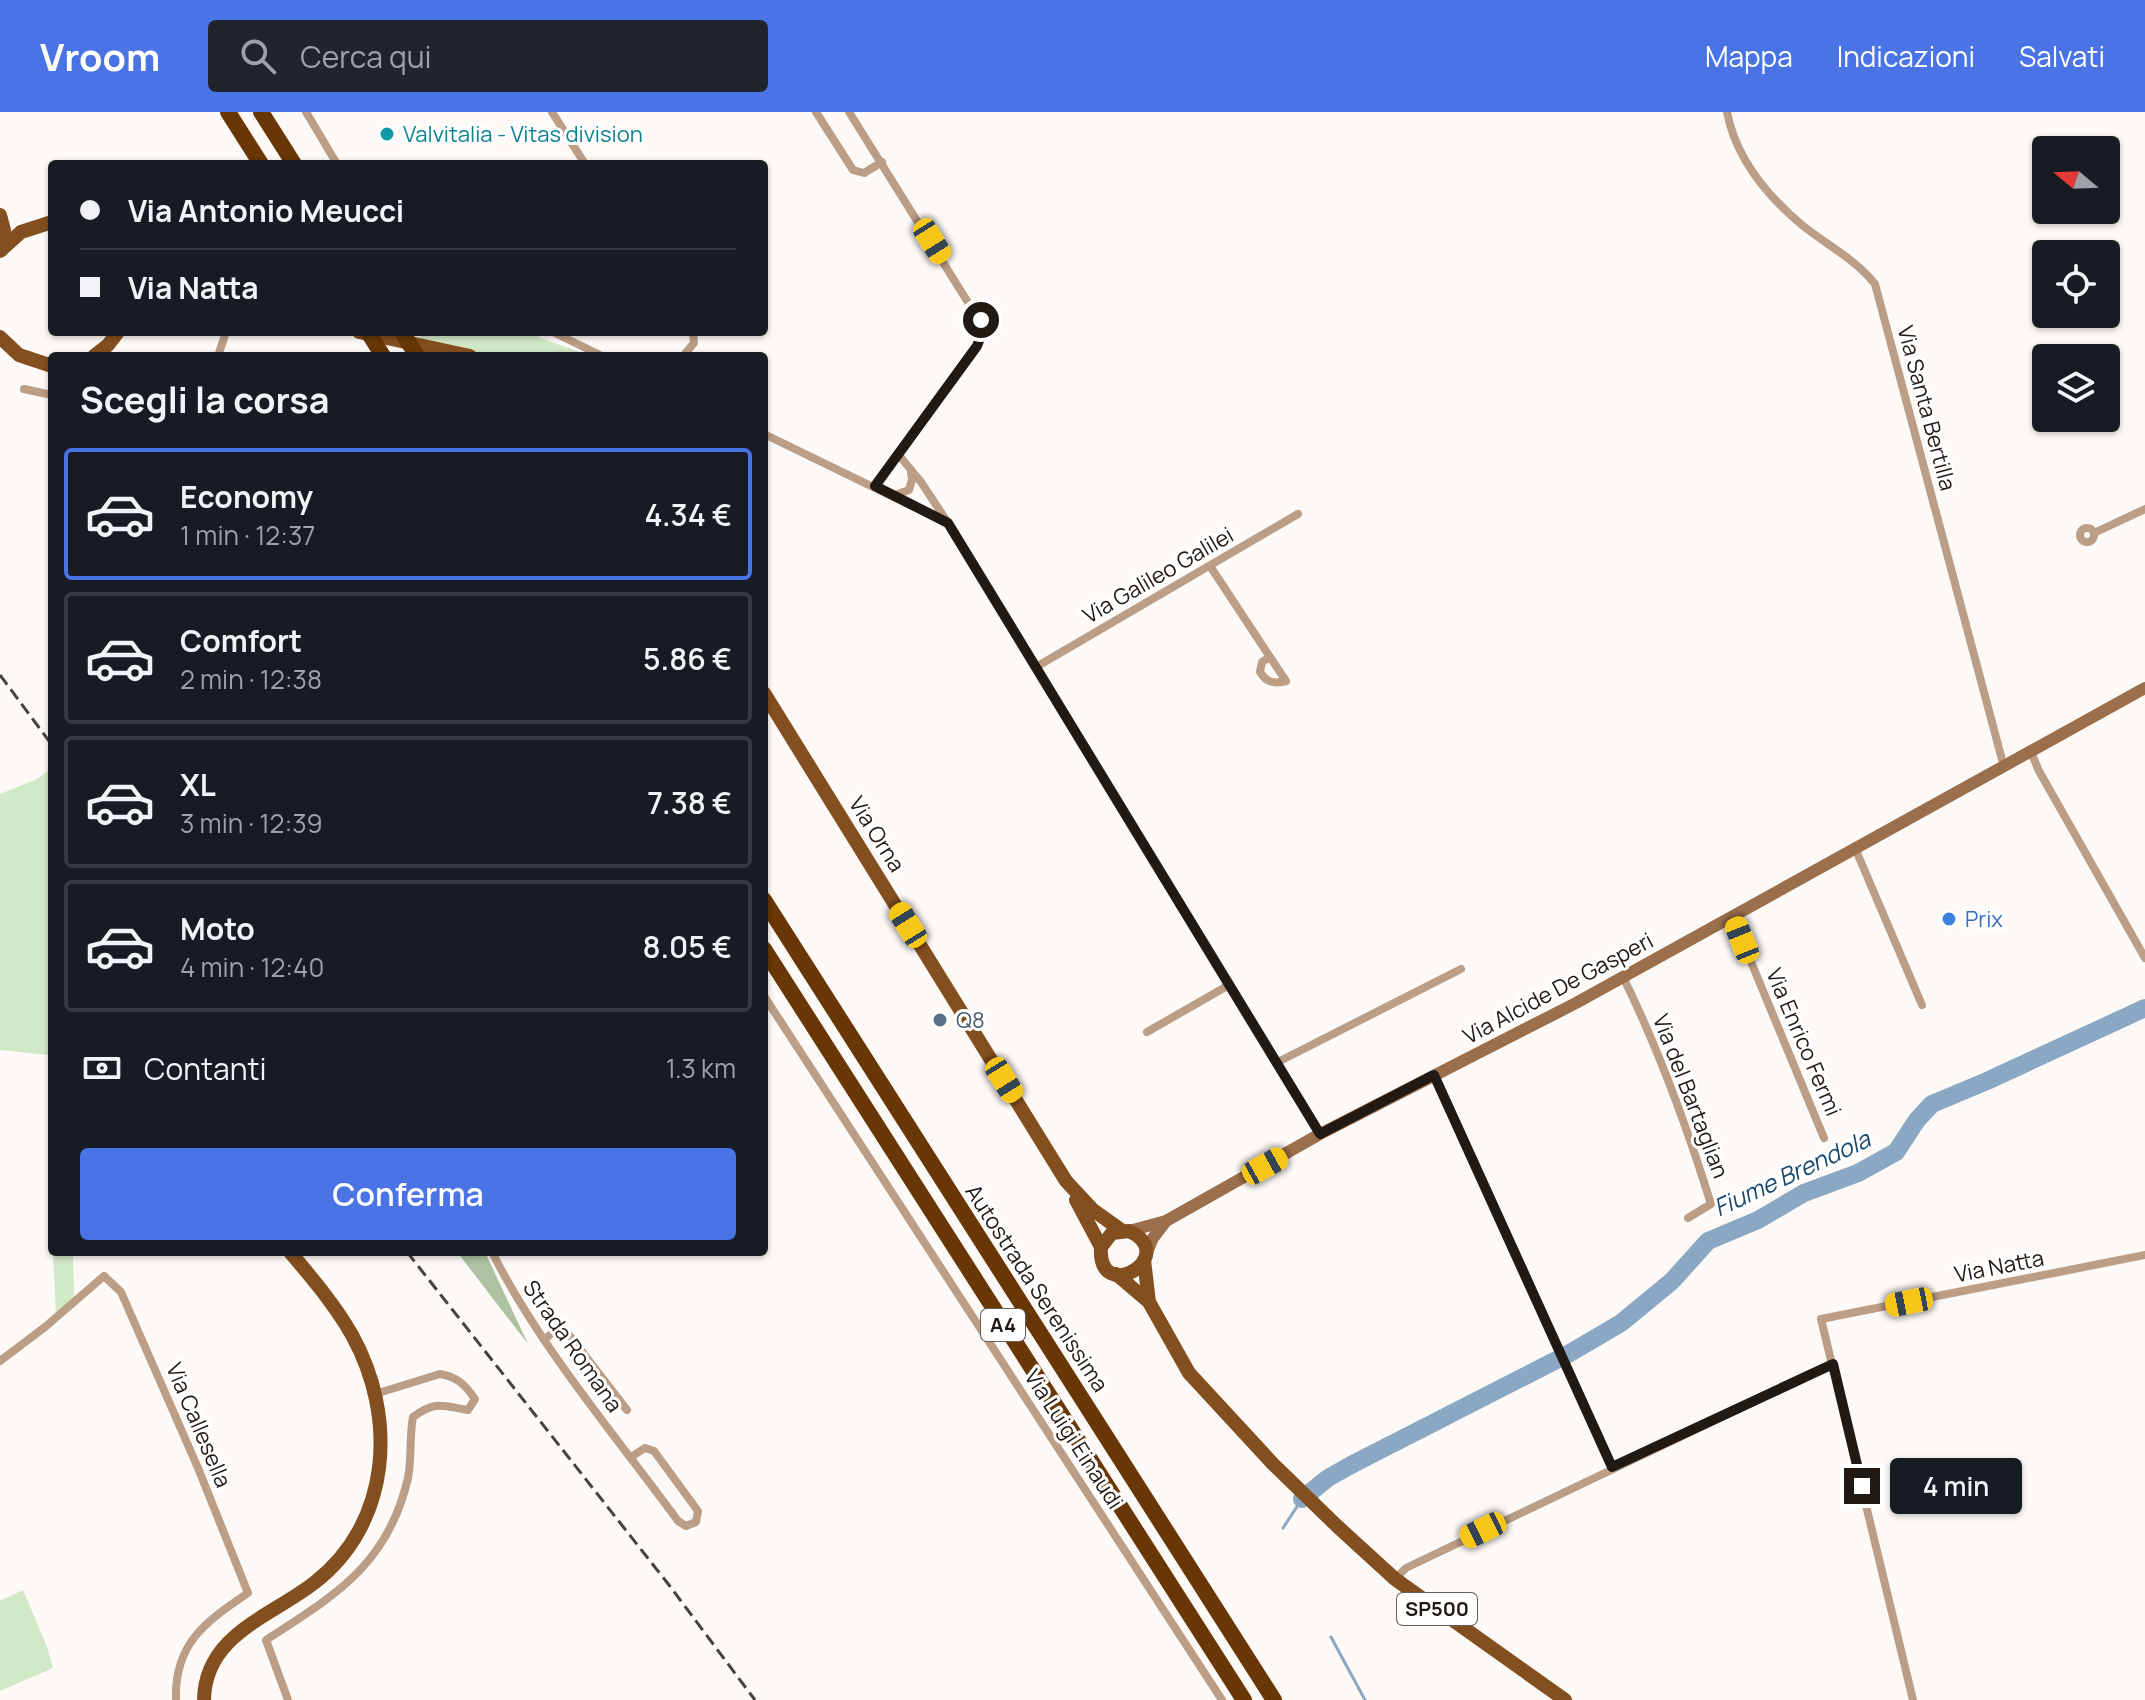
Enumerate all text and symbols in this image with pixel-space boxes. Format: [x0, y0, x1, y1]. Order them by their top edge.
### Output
search box [208, 20, 768, 92]
text: Vroom [40, 30, 160, 82]
icon: search [236, 34, 280, 78]
text: Cerca qui [300, 36, 432, 77]
text: Mappa [1705, 37, 1793, 75]
text: Indicazioni [1837, 37, 1975, 75]
text: Salvati [2019, 37, 2105, 75]
place label: Valvitalia - Vitas division [403, 119, 643, 149]
marker: Valvitalia - Vitas division [378, 125, 396, 143]
north arrow [2032, 136, 2120, 224]
map controls [2032, 136, 2120, 432]
text: Via Antonio Meucci [128, 190, 404, 231]
car [909, 214, 955, 268]
button: locate [2032, 240, 2120, 328]
text: Via Natta [128, 267, 259, 308]
route start [963, 302, 999, 338]
street label: Via Santa Bertilla [1891, 322, 1963, 494]
button: layers [2032, 344, 2120, 432]
text: Scegli la corsa [80, 375, 329, 424]
text: Economy [180, 476, 313, 517]
icon: car [84, 478, 156, 550]
text: 4.34 € [645, 494, 732, 535]
text: 1 min · 12:37 [180, 517, 315, 553]
street label: Via Galileo Galilei [1077, 520, 1239, 630]
text: Comfort [180, 620, 302, 661]
icon: car [84, 622, 156, 694]
text: 5.86 € [643, 638, 732, 679]
text: 2 min · 12:38 [180, 661, 322, 697]
text: XL [180, 764, 216, 805]
icon: car [84, 766, 156, 838]
text: 7.38 € [647, 782, 732, 823]
street label: Via Orna [842, 791, 912, 877]
text: 3 min · 12:39 [180, 805, 323, 841]
car [885, 898, 931, 952]
place label: Prix [1965, 904, 2003, 934]
text: Moto [180, 908, 255, 949]
icon: car [84, 910, 156, 982]
marker: Prix [1940, 910, 1958, 928]
car [1722, 913, 1762, 967]
street label: Via Alcide De Gasperi [1458, 925, 1658, 1051]
text: 8.05 € [642, 926, 732, 967]
text: 4 min · 12:40 [180, 949, 324, 985]
street label: Via Enrico Fermi [1759, 963, 1849, 1121]
place label: Q8 [956, 1005, 985, 1035]
street label: Via del Bartaglian [1646, 1010, 1736, 1182]
marker: Q8 [931, 1011, 949, 1029]
icon: cash [80, 1046, 124, 1090]
text: Contanti [144, 1048, 267, 1089]
text: 1.3 km [666, 1050, 736, 1086]
car [981, 1053, 1027, 1107]
water label: Fiume Brendola [1708, 1121, 1877, 1223]
car [1238, 1144, 1292, 1188]
button: Conferma [80, 1148, 736, 1240]
street label: Autostrada Serenissima [959, 1178, 1115, 1398]
street label: Via Natta [1952, 1243, 2046, 1289]
street label: Strada Romana [516, 1274, 630, 1418]
car [1883, 1286, 1935, 1318]
road number: A4 [981, 1309, 1025, 1341]
street label: Via Callesella [159, 1358, 239, 1492]
street label: Via Luigi Einaudi [1018, 1363, 1130, 1515]
callout: 4 min [1890, 1458, 2022, 1514]
route end [1844, 1468, 1880, 1504]
text: 4 min [1923, 1468, 1989, 1504]
car [1456, 1509, 1510, 1551]
road number: SP500 [1397, 1593, 1477, 1625]

